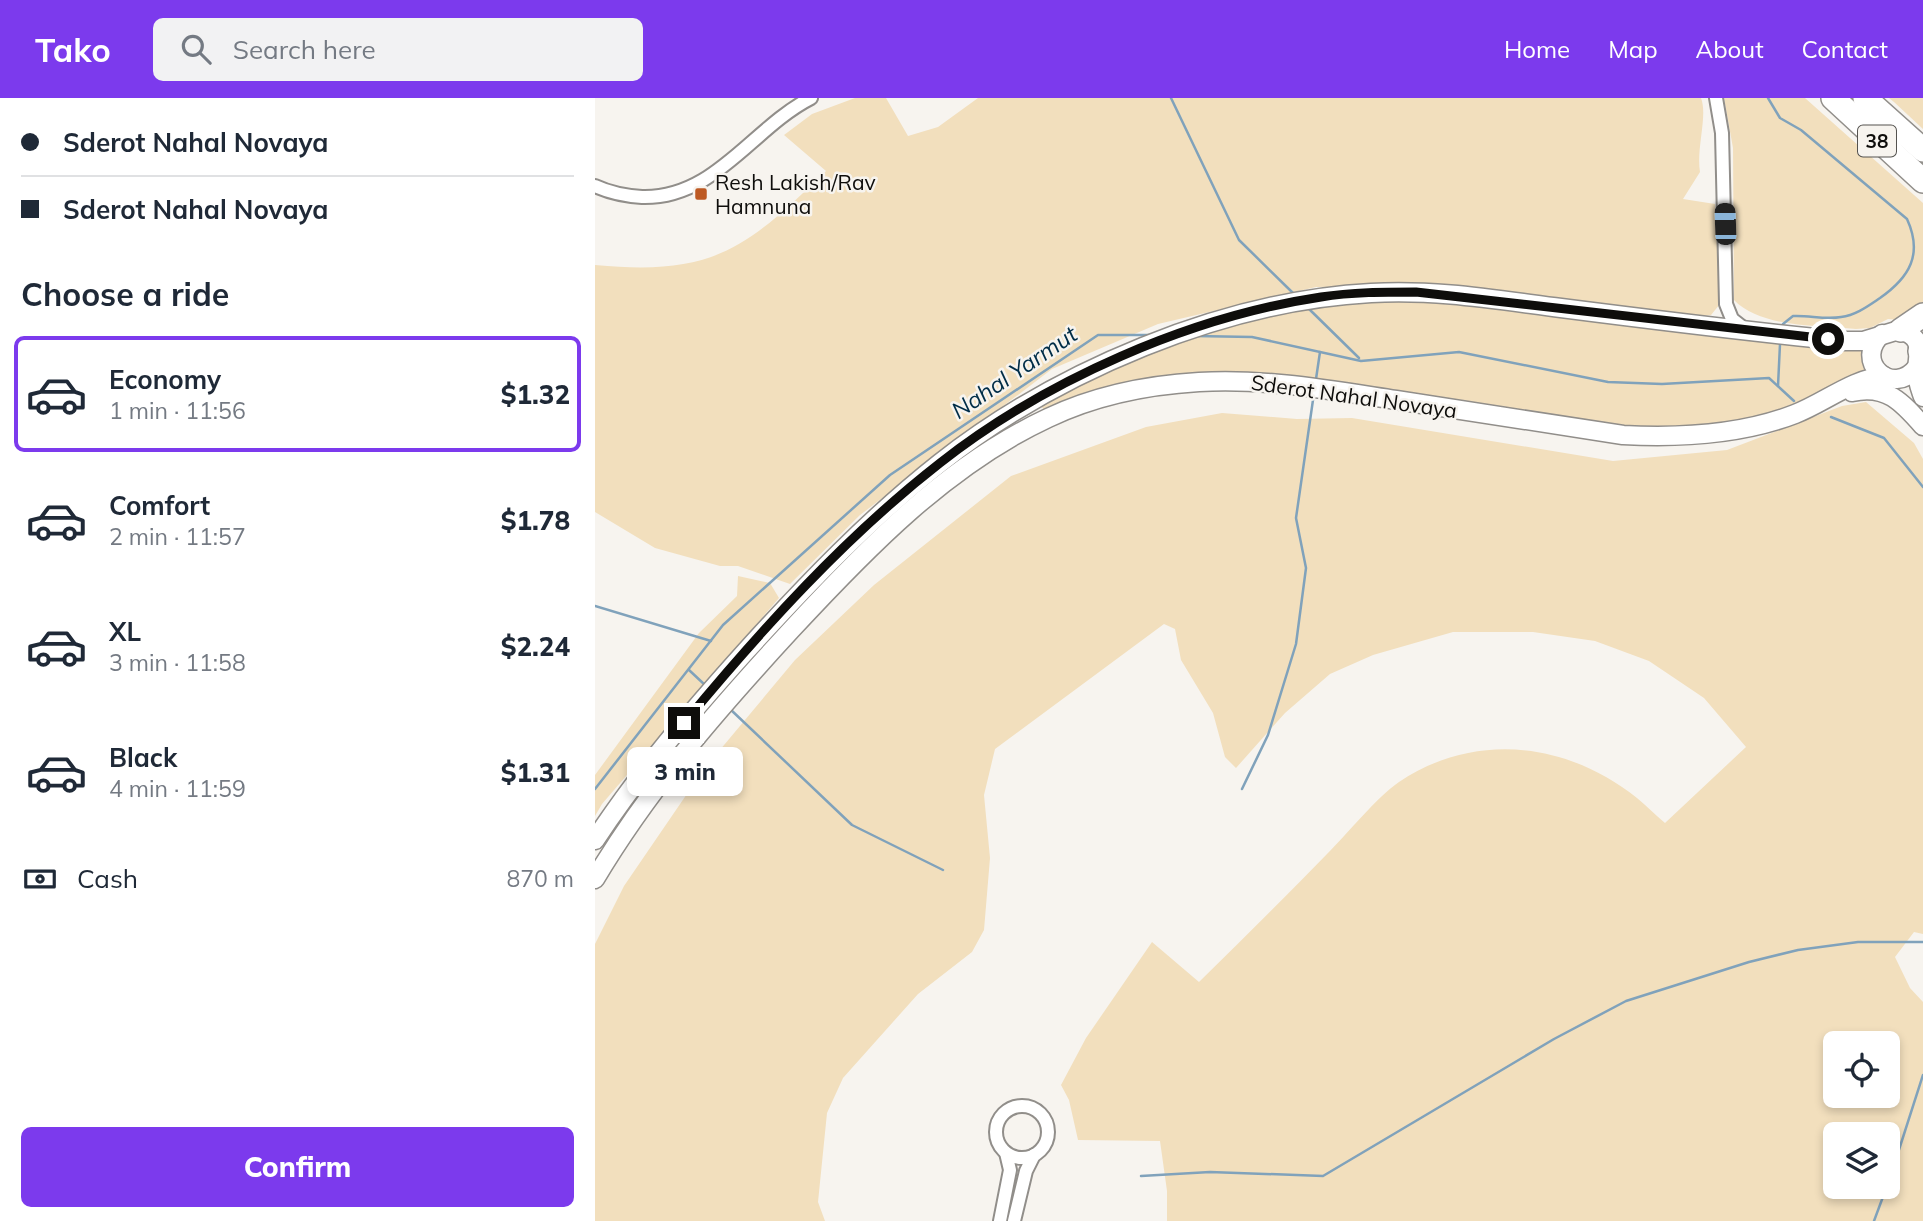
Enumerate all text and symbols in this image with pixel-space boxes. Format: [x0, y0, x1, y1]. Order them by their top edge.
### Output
search box [153, 18, 643, 81]
text: Tako [35, 29, 111, 70]
icon: search [177, 30, 215, 68]
text: Search here [233, 33, 376, 66]
text: Home [1504, 34, 1570, 64]
text: Map [1608, 34, 1658, 64]
text: About [1696, 34, 1764, 64]
text: Contact [1802, 34, 1888, 64]
text: Sderot Nahal Novaya [63, 126, 328, 159]
road number: 38 [1858, 126, 1896, 156]
place label: Resh Lakish/Rav Hamnuna [715, 169, 876, 219]
marker: Resh Lakish/Rav Hamnuna [693, 186, 709, 202]
text: Sderot Nahal Novaya [63, 193, 328, 226]
car [1714, 203, 1737, 245]
text: Choose a ride [21, 274, 229, 314]
water label: Nahal Yarmut [946, 319, 1083, 425]
route start [1812, 323, 1844, 355]
icon: car [25, 363, 88, 426]
text: Economy [109, 363, 221, 396]
street label: Sderot Nahal Novaya [1249, 369, 1459, 423]
text: $1.32 [501, 378, 570, 411]
text: 1 min · 11:56 [109, 396, 246, 425]
icon: car [25, 489, 88, 552]
text: Comfort [109, 489, 210, 522]
text: $1.78 [501, 504, 570, 537]
text: 2 min · 11:57 [109, 522, 246, 551]
icon: car [25, 615, 88, 678]
text: XL [109, 615, 141, 648]
text: $2.24 [501, 630, 570, 663]
text: 3 min · 11:58 [109, 648, 246, 677]
route end [668, 707, 700, 739]
icon: car [25, 741, 88, 804]
text: Black [109, 741, 177, 774]
callout: 3 min [626, 748, 742, 796]
text: $1.31 [501, 756, 570, 789]
text: 3 min [654, 757, 716, 786]
text: 4 min · 11:59 [109, 774, 246, 803]
icon: cash [21, 860, 59, 898]
text: Cash [77, 862, 138, 895]
text: 870 m [506, 864, 574, 893]
map controls [1823, 1031, 1900, 1199]
button: locate [1823, 1031, 1900, 1108]
button: layers [1823, 1122, 1900, 1199]
button: Confirm [21, 1127, 574, 1207]

